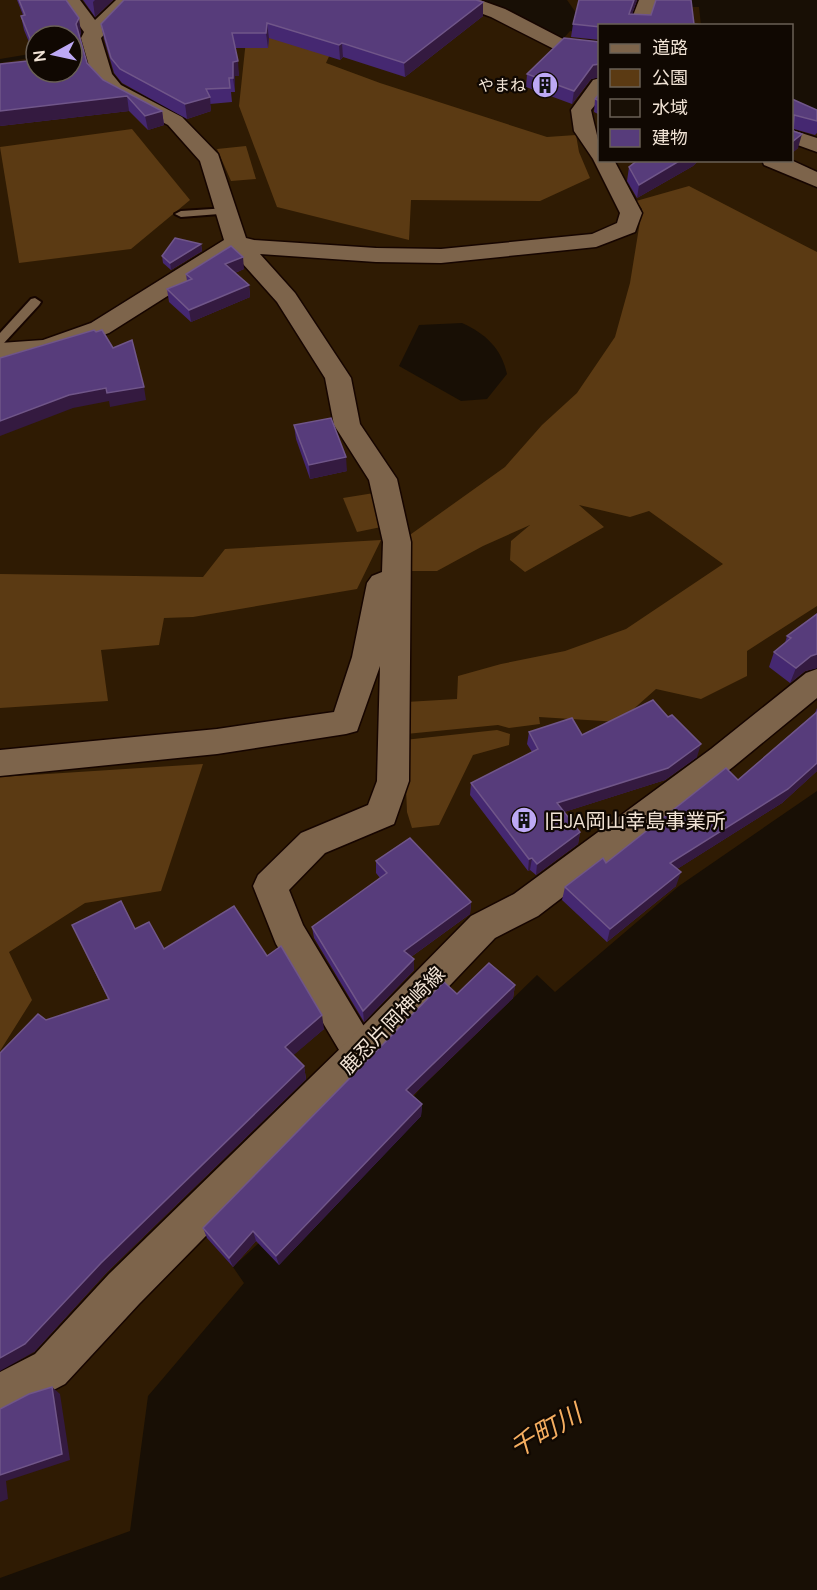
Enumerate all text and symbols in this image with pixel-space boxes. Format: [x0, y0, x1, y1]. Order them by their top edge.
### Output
north arrow [24, 24, 84, 84]
legend [598, 24, 793, 162]
text: 道路 [652, 35, 688, 59]
text: N [27, 49, 51, 63]
text: 公園 [652, 65, 688, 89]
building icon: やまね [530, 70, 560, 100]
place label: やまね [478, 74, 526, 96]
text: 水域 [652, 95, 688, 119]
text: 建物 [652, 125, 688, 149]
building icon: 旧JA岡山幸島事業所 [509, 805, 539, 835]
place label: 旧JA岡山幸島事業所 [544, 807, 726, 834]
street label: 鹿忍片岡神崎線 [334, 960, 450, 1080]
water label: 千町川 [502, 1393, 590, 1465]

